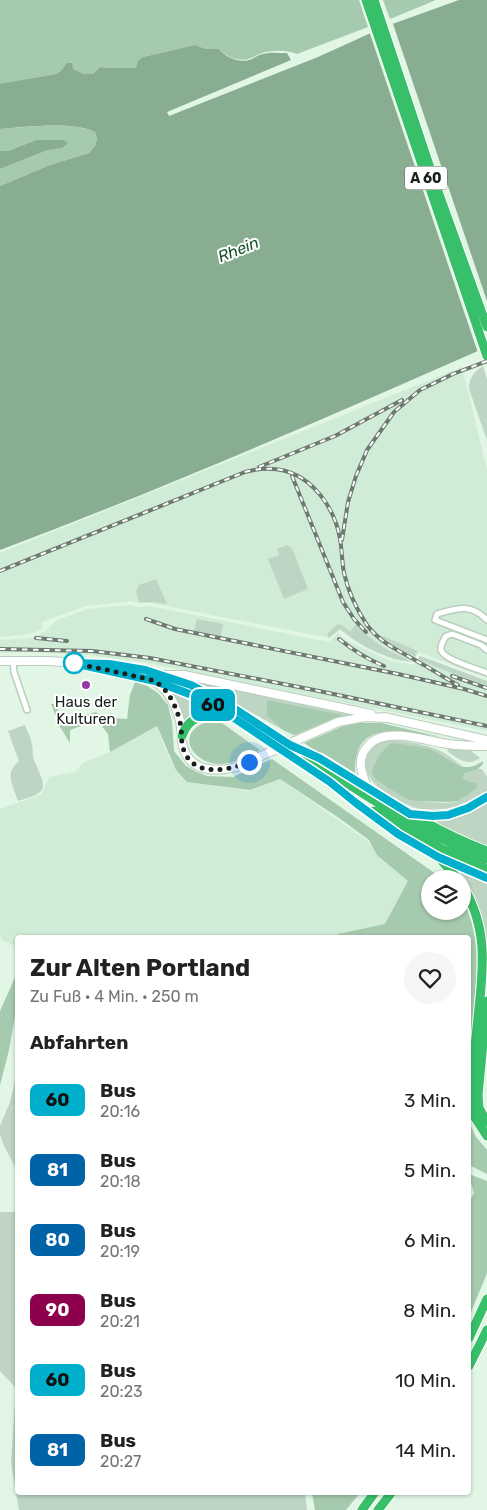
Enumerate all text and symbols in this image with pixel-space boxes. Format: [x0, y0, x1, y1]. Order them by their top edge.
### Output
road number: A 60 [405, 167, 447, 190]
water label: Rhein [215, 233, 262, 266]
unlabelled marker [63, 652, 85, 674]
marker: Haus der Kulturen [80, 679, 92, 691]
line badge: 60 [190, 689, 236, 721]
place label: Haus der Kulturen [55, 693, 117, 728]
text: 60 [201, 694, 225, 716]
your location [237, 750, 262, 775]
map controls [421, 870, 471, 920]
button: layers [421, 870, 471, 920]
button: heart [404, 952, 456, 1004]
text: Zur Alten Portland [30, 954, 250, 982]
text: Zu Fuß · 4 Min. · 250 m [30, 987, 199, 1006]
text: Abfahrten [30, 1031, 128, 1054]
text: Bus [100, 1079, 136, 1102]
text: 60 [46, 1089, 69, 1111]
text: 3 Min. [404, 1089, 456, 1112]
text: 20:16 [100, 1102, 140, 1121]
text: Bus [100, 1149, 136, 1172]
text: 81 [47, 1159, 68, 1181]
text: 5 Min. [404, 1159, 456, 1182]
text: 20:18 [100, 1172, 141, 1191]
text: Bus [100, 1219, 136, 1242]
text: 80 [45, 1229, 70, 1251]
text: 6 Min. [404, 1229, 456, 1252]
text: 20:19 [100, 1242, 140, 1261]
text: Bus [100, 1289, 136, 1312]
text: 90 [46, 1299, 69, 1321]
text: 8 Min. [403, 1299, 456, 1322]
text: 20:21 [100, 1312, 140, 1331]
text: Bus [100, 1359, 136, 1382]
text: 60 [46, 1369, 69, 1391]
text: 10 Min. [395, 1369, 456, 1392]
text: 20:23 [100, 1382, 143, 1401]
text: Bus [100, 1429, 136, 1452]
text: 81 [47, 1439, 68, 1461]
text: 14 Min. [395, 1439, 456, 1462]
text: 20:27 [100, 1452, 141, 1471]

